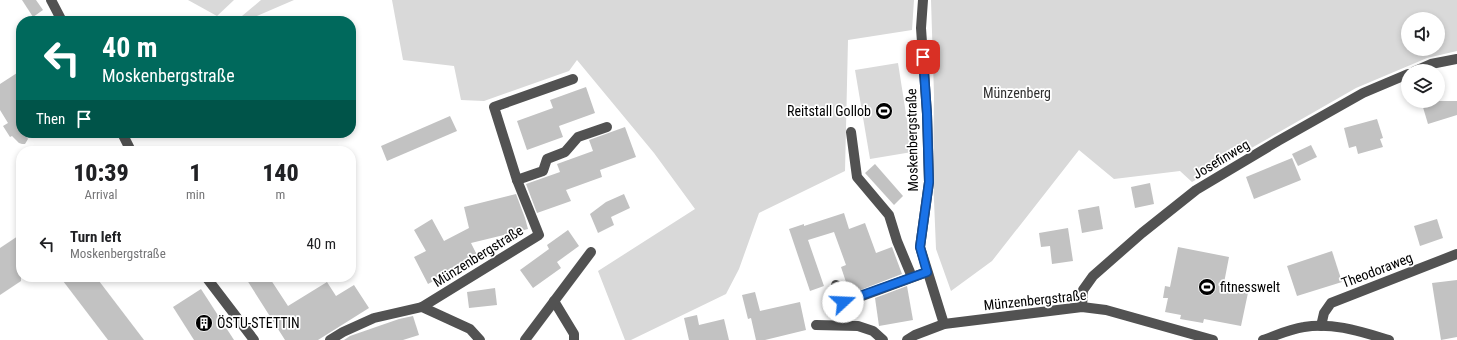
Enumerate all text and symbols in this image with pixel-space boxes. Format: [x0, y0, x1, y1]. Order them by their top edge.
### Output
map controls [1401, 12, 1445, 108]
button: sound [1401, 12, 1445, 56]
text: 40 m [102, 31, 158, 64]
icon: left [36, 32, 88, 84]
pin [906, 40, 940, 74]
icon: arrive [912, 46, 934, 68]
button: layers [1401, 64, 1445, 108]
text: Moskenbergstraße [102, 65, 235, 86]
park label: Münzenberg [983, 85, 1051, 101]
street label: Moskenbergstraße [903, 88, 921, 192]
sports icon: Reitstall Gollob [874, 101, 894, 121]
place label: Reitstall Gollob [787, 103, 871, 119]
icon: arrive [73, 108, 95, 130]
text: Then [36, 110, 65, 128]
street label: Josefinweg [1190, 136, 1252, 182]
text: 10:39 [73, 159, 129, 187]
text: 1 [189, 159, 202, 187]
text: 140 [262, 159, 299, 187]
text: Arrival [84, 187, 118, 202]
text: min [186, 187, 205, 202]
text: m [276, 187, 285, 202]
street label: Münzenbergstraße [430, 222, 526, 290]
text: Turn left [70, 228, 121, 246]
icon: left [36, 233, 58, 255]
text: 40 m [306, 235, 336, 253]
text: Moskenbergstraße [70, 246, 166, 261]
street label: Theodoraweg [1339, 249, 1415, 291]
sports icon: fitnesswelt [1197, 277, 1217, 297]
place label: fitnesswelt [1220, 279, 1280, 295]
position arrow [822, 281, 864, 323]
street label: Münzenbergstraße [983, 287, 1088, 313]
building icon: ÖSTU-STETTIN [194, 313, 214, 333]
place label: ÖSTU-STETTIN [217, 315, 300, 331]

